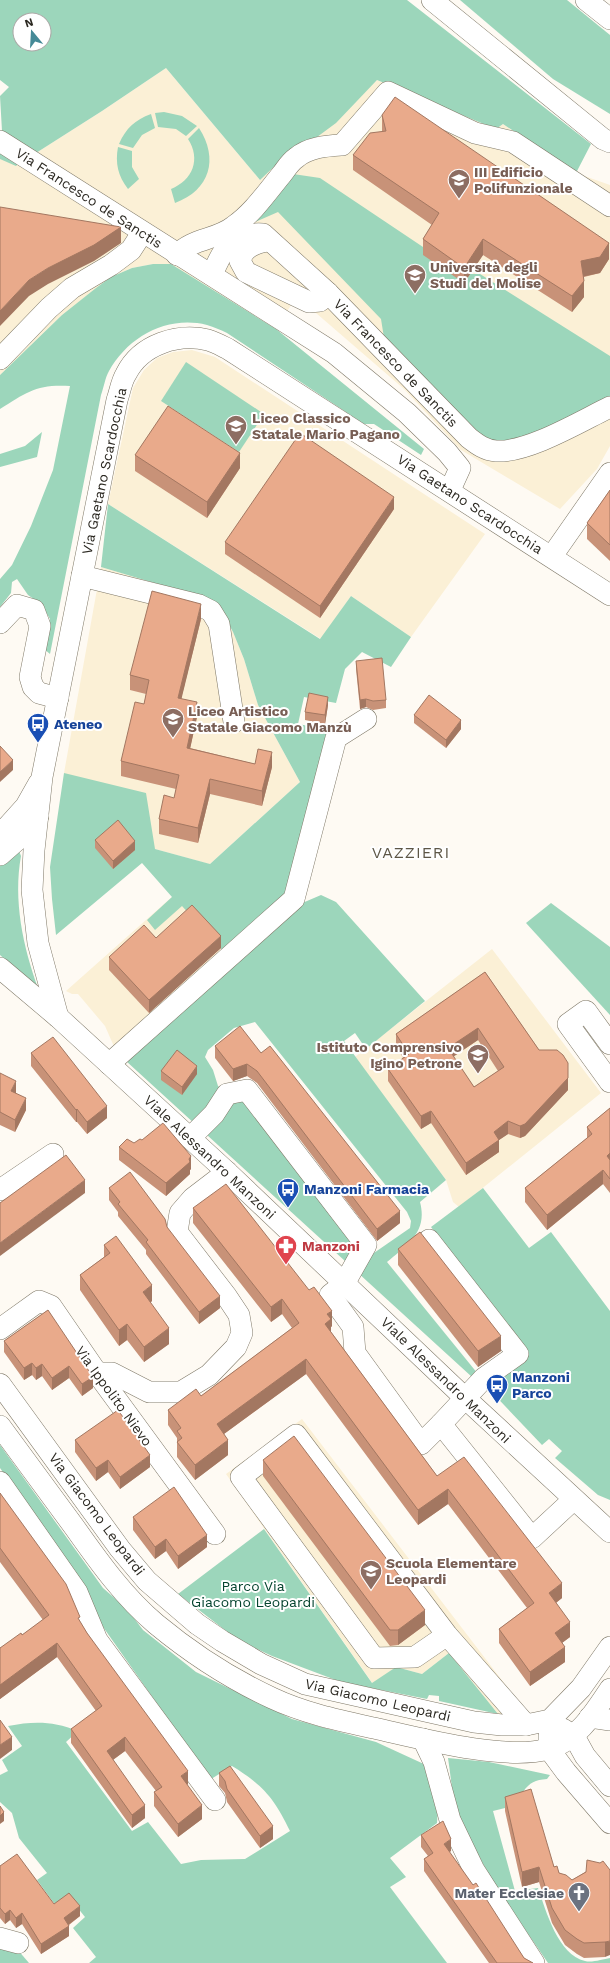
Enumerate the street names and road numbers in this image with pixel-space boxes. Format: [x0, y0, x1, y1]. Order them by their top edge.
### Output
street label: Via Francesco de Sanctis [13, 145, 165, 251]
street label: Via Francesco de Sanctis [331, 296, 461, 430]
street label: Via Gaetano Scardocchia [78, 386, 130, 556]
street label: Via Gaetano Scardocchia [394, 451, 546, 557]
street label: Viale Alessandro Manzoni [141, 1092, 279, 1222]
street label: Viale Alessandro Manzoni [378, 1314, 514, 1446]
street label: Via Ippolito Nievo [72, 1343, 156, 1449]
street label: Via Giacomo Leopardi [46, 1450, 148, 1578]
street label: Via Giacomo Leopardi [304, 1675, 452, 1725]

